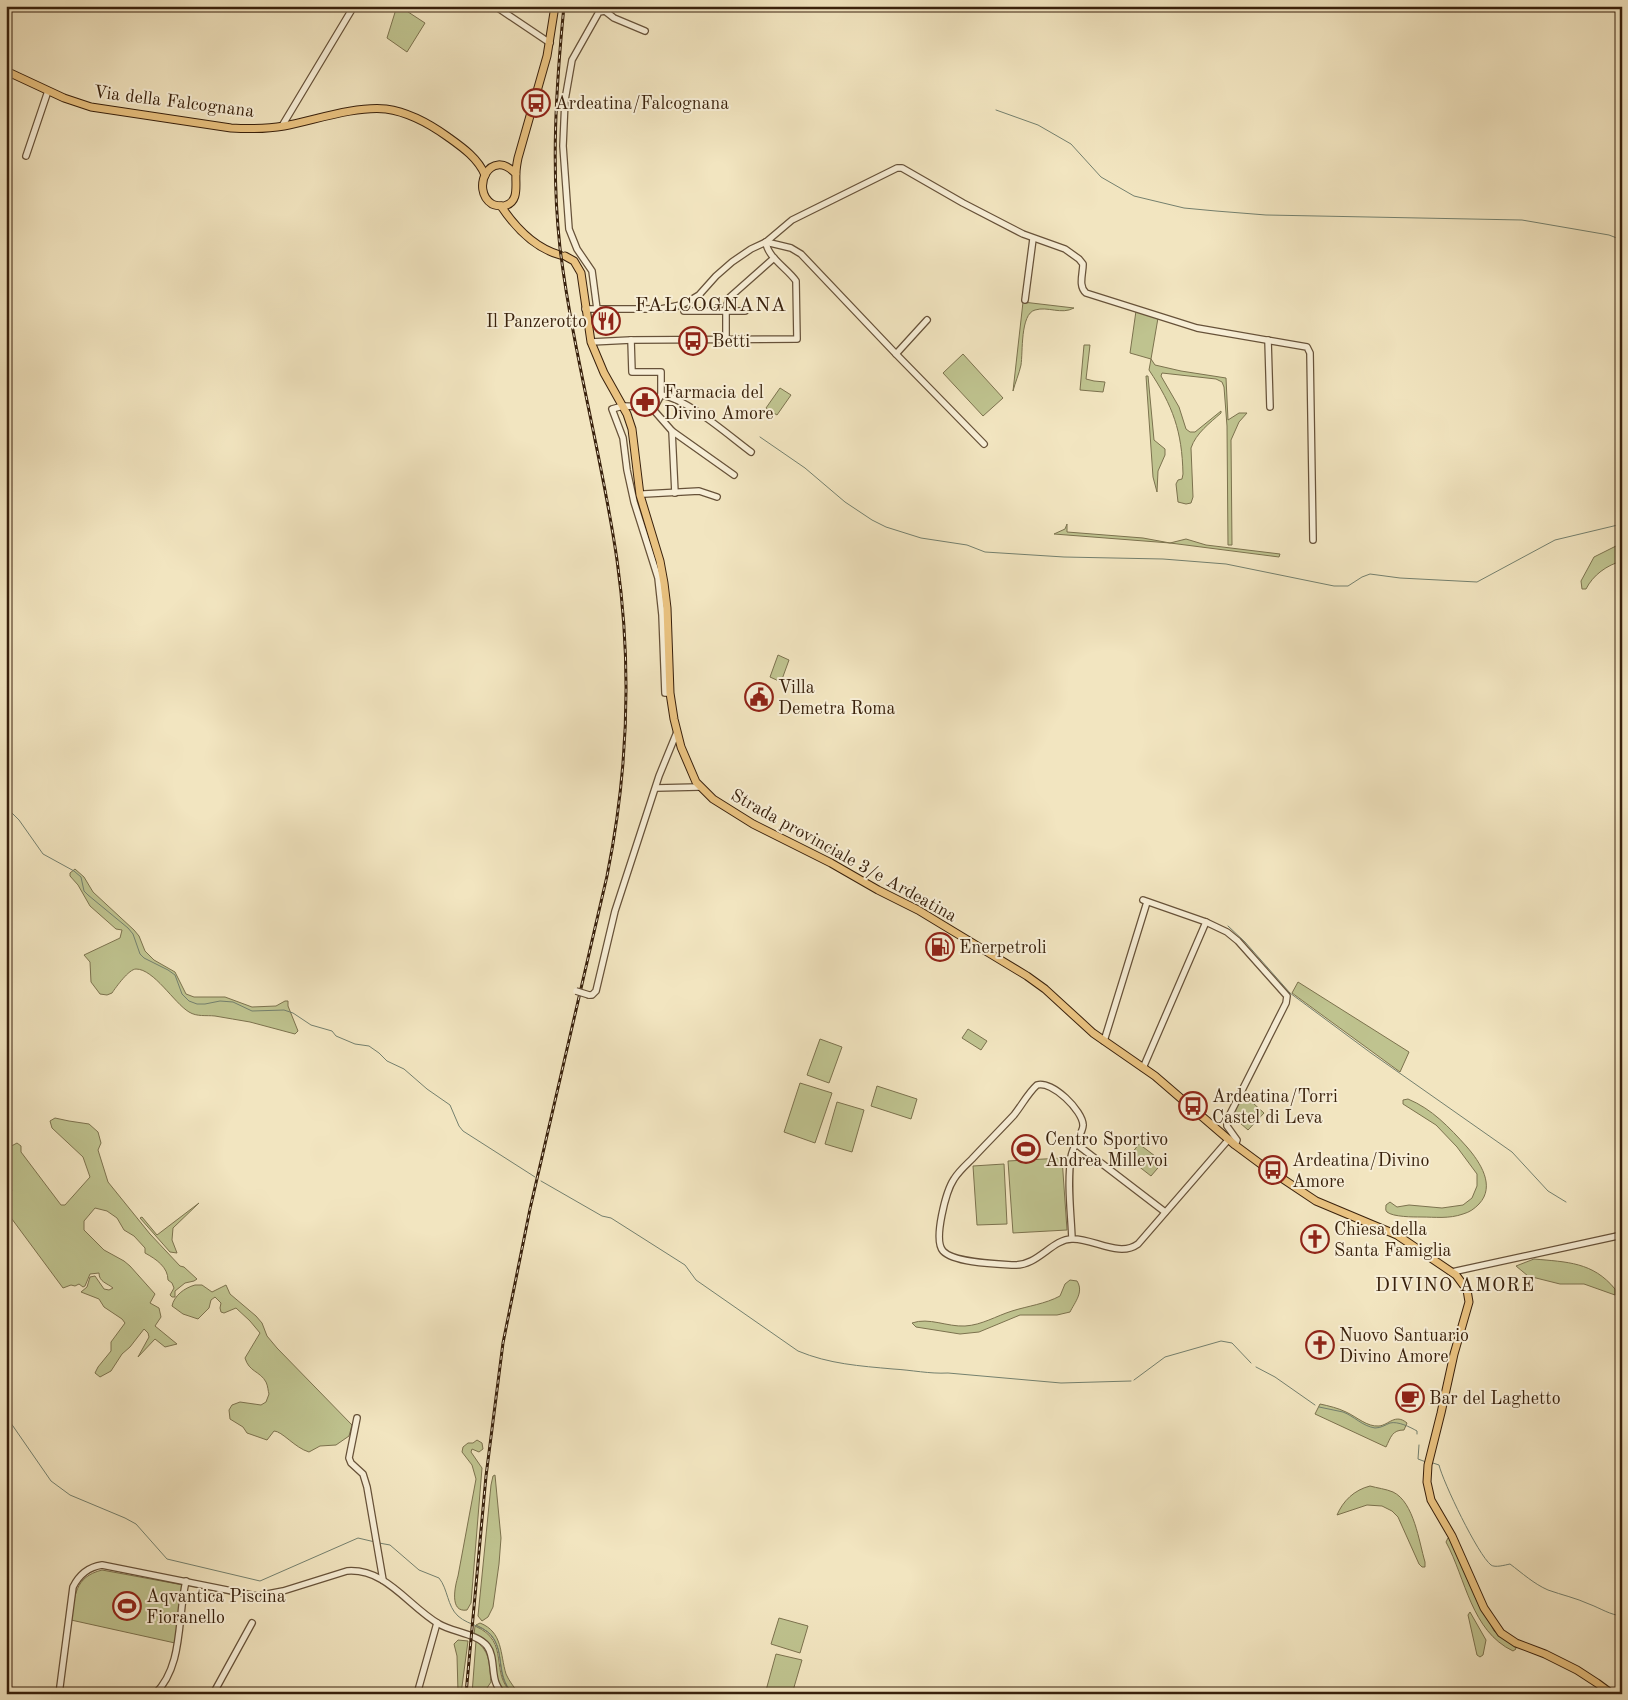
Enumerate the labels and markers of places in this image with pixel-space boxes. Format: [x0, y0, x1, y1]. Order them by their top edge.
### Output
bus stop icon: Ardeatina/Falcognana [521, 88, 551, 118]
place label: Ardeatina/Falcognana [555, 95, 729, 113]
restaurant icon: Il Panzerotto [591, 306, 621, 336]
place label: Il Panzerotto [486, 313, 587, 331]
bus stop icon: Betti [678, 326, 708, 356]
place label: Betti [712, 333, 750, 351]
place label: Farmacia del Divino Amore [664, 384, 774, 423]
pharmacy icon: Farmacia del Divino Amore [630, 387, 660, 417]
place label: Villa Demetra Roma [778, 679, 896, 718]
public building icon: Villa Demetra Roma [744, 682, 774, 712]
fuel station icon: Enerpetroli [925, 932, 955, 962]
place label: Enerpetroli [959, 939, 1047, 957]
place label: Ardeatina/Torri Castel di Leva [1212, 1088, 1338, 1127]
bus stop icon: Ardeatina/Torri Castel di Leva [1178, 1091, 1208, 1121]
place label: Centro Sportivo Andrea Millevoi [1045, 1131, 1168, 1170]
sports icon: Centro Sportivo Andrea Millevoi [1011, 1134, 1041, 1164]
place label: Ardeatina/Divino Amore [1292, 1152, 1430, 1191]
bus stop icon: Ardeatina/Divino Amore [1258, 1155, 1288, 1185]
place label: Chiesa della Santa Famiglia [1334, 1221, 1452, 1260]
church icon: Chiesa della Santa Famiglia [1300, 1224, 1330, 1254]
place label: Nuovo Santuario Divino Amore [1339, 1327, 1469, 1366]
church icon: Nuovo Santuario Divino Amore [1305, 1330, 1335, 1360]
cafe icon: Bar del Laghetto [1395, 1383, 1425, 1413]
place label: Bar del Laghetto [1429, 1390, 1561, 1408]
place label: Aqvantica Piscina Fioranello [146, 1588, 286, 1627]
sports icon: Aqvantica Piscina Fioranello [112, 1591, 142, 1621]

